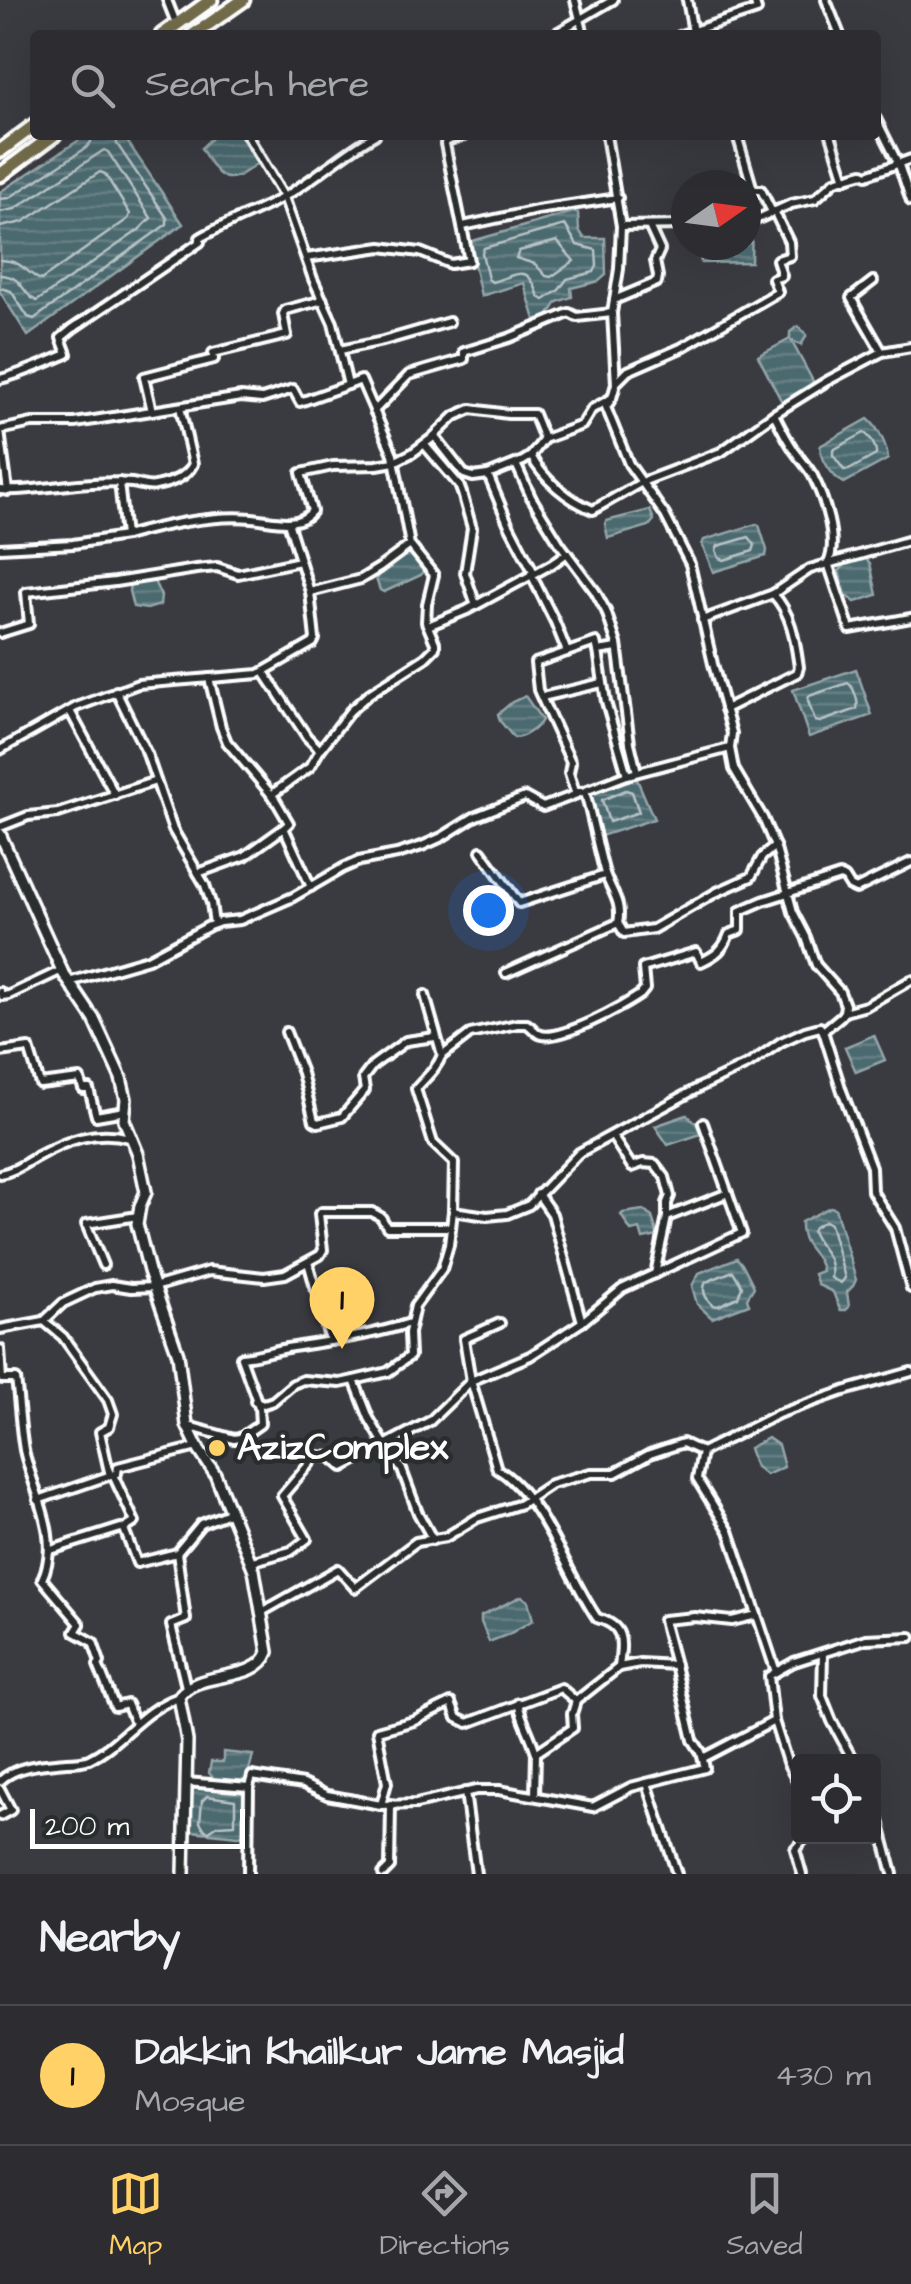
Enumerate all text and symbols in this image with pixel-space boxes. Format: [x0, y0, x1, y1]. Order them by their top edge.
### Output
search box [30, 30, 881, 140]
icon: search [65, 58, 120, 113]
text: Search here [145, 59, 369, 111]
north arrow [671, 170, 761, 260]
your location [463, 885, 514, 936]
pin: 1 [310, 1266, 374, 1349]
place label: AzizComplex [237, 1422, 449, 1475]
marker: AzizComplex [206, 1437, 228, 1459]
map controls [791, 1754, 881, 1844]
button: locate [791, 1754, 881, 1844]
scale bar [30, 1804, 245, 1848]
text: 200 m [45, 1807, 129, 1846]
text: Nearby [40, 1910, 180, 1968]
text: Dakkin Khailkur Jame Masjid [135, 2027, 624, 2079]
text: 1 [70, 2053, 75, 2098]
text: 430 m [775, 2053, 871, 2098]
text: Mosque [135, 2079, 246, 2124]
tab: Map [108, 2166, 163, 2265]
tab: Directions [380, 2166, 510, 2265]
tab: Saved [726, 2166, 803, 2265]

